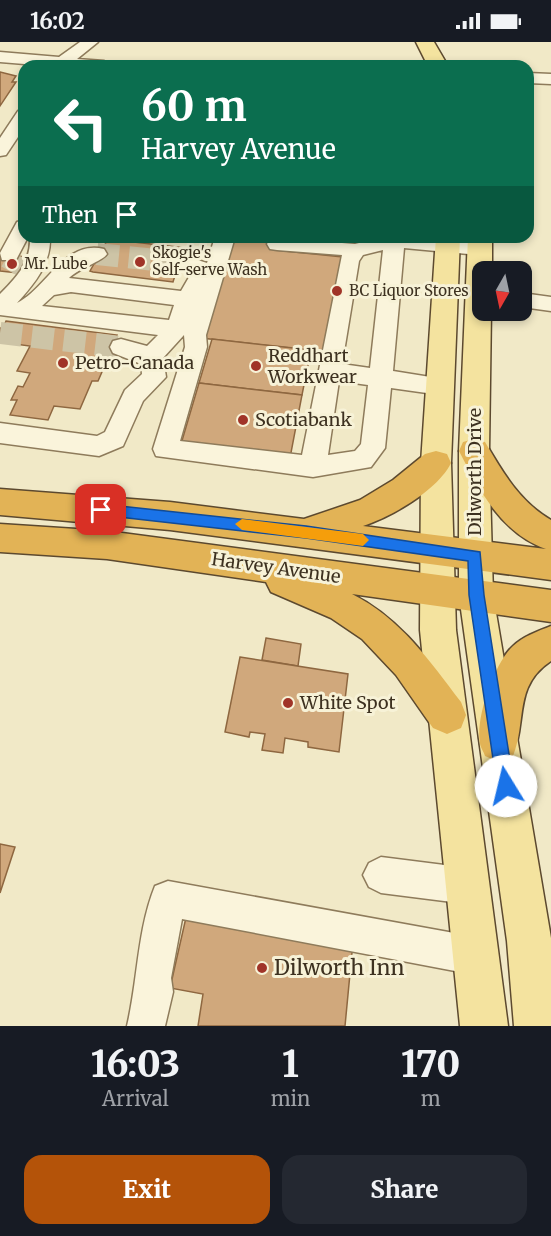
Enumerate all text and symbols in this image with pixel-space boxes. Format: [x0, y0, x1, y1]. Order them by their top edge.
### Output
text: 16:02 [30, 7, 85, 35]
text: 60 m [141, 80, 247, 132]
icon: left [42, 84, 120, 162]
text: Harvey Avenue [141, 132, 336, 166]
icon: arrive [110, 198, 143, 231]
text: Then [42, 201, 98, 229]
place label: Skogie's Self-serve Wash [152, 243, 267, 279]
place label: Mr. Lube [24, 254, 88, 273]
marker: Skogie's Self-serve Wash [133, 255, 147, 269]
marker: Mr. Lube [5, 257, 19, 271]
north arrow [472, 261, 532, 321]
map controls [472, 261, 532, 321]
place label: BC Liquor Stores [349, 281, 469, 300]
marker: BC Liquor Stores [330, 284, 344, 298]
place label: Reddhart Workwear [267, 344, 357, 388]
place label: Petro-Canada [75, 351, 195, 374]
marker: Petro-Canada [56, 356, 70, 370]
marker: Reddhart Workwear [249, 359, 263, 373]
place label: Scotiabank [255, 408, 352, 431]
street label: Dilworth Drive [463, 408, 486, 536]
marker: Scotiabank [236, 413, 250, 427]
pin [75, 484, 126, 535]
icon: arrive [84, 493, 117, 526]
street label: Harvey Avenue [210, 547, 342, 588]
place label: White Spot [299, 691, 396, 714]
marker: White Spot [281, 696, 295, 710]
position arrow [474, 754, 538, 818]
place label: Dilworth Inn [274, 954, 404, 981]
marker: Dilworth Inn [255, 961, 269, 975]
text: 16:03 [91, 1042, 180, 1087]
text: 1 [282, 1042, 299, 1087]
text: 170 [401, 1042, 460, 1087]
text: Arrival [102, 1086, 169, 1111]
text: min [271, 1086, 310, 1111]
text: m [421, 1086, 441, 1111]
button: Exit [24, 1155, 270, 1224]
button: Share [282, 1155, 527, 1224]

